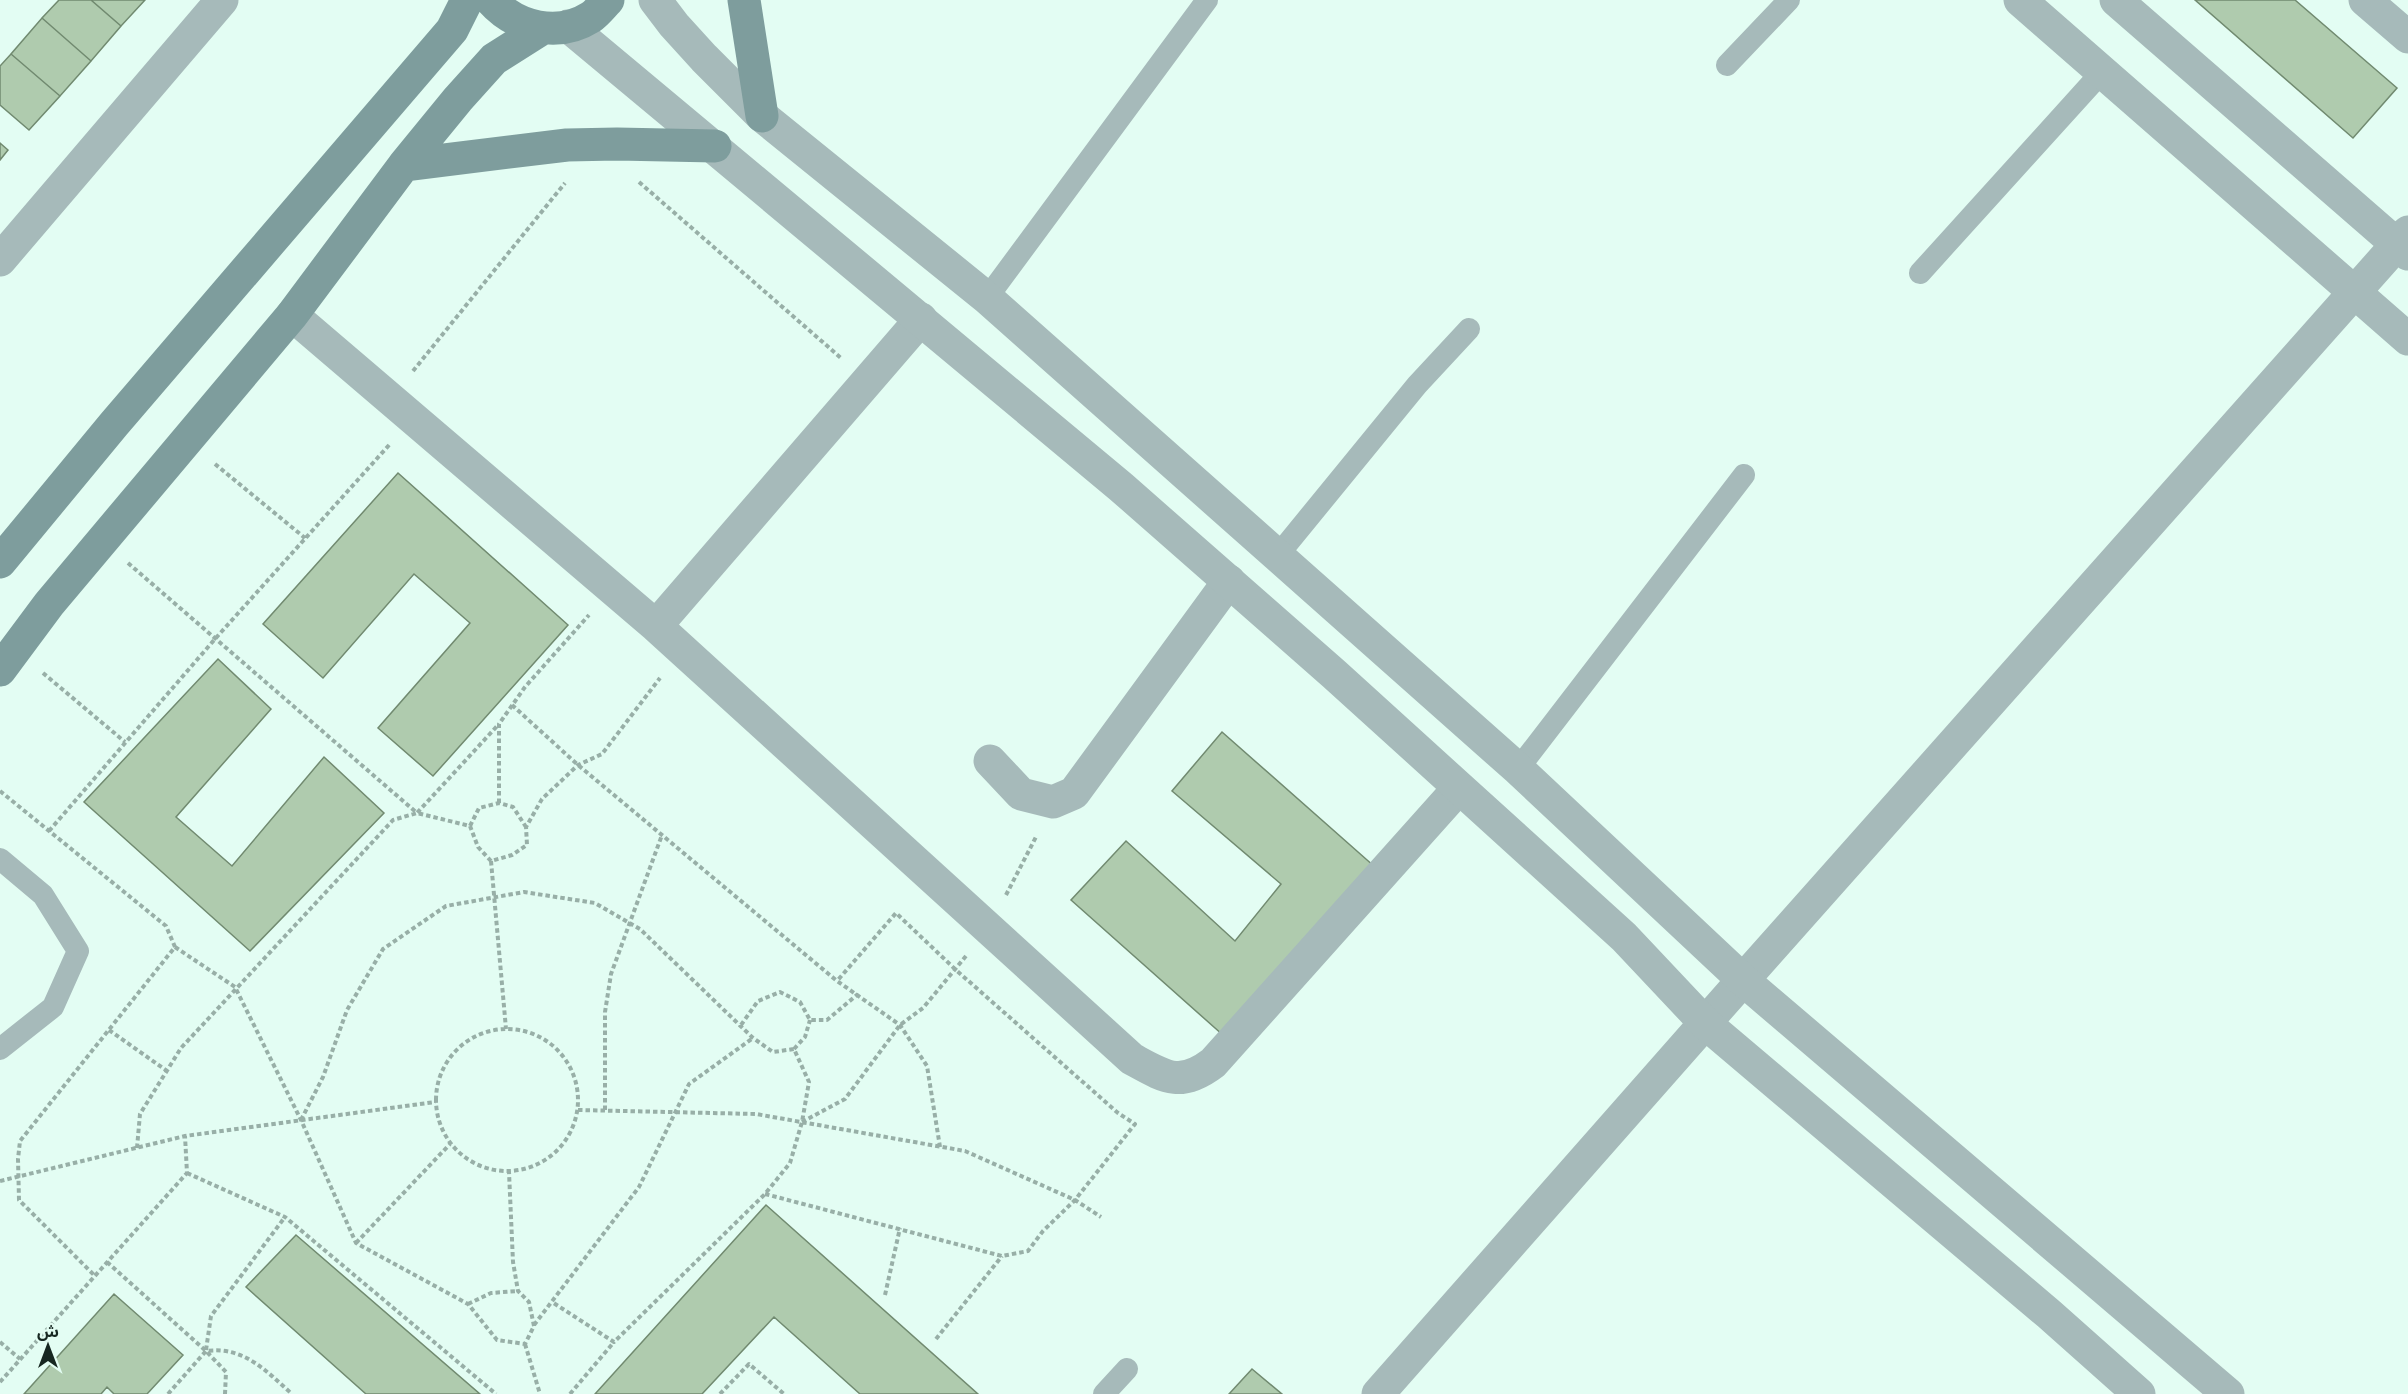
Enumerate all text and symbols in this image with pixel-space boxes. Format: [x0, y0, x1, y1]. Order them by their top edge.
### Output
north arrow [18, 1316, 78, 1376]
text: ش [37, 1322, 59, 1341]

